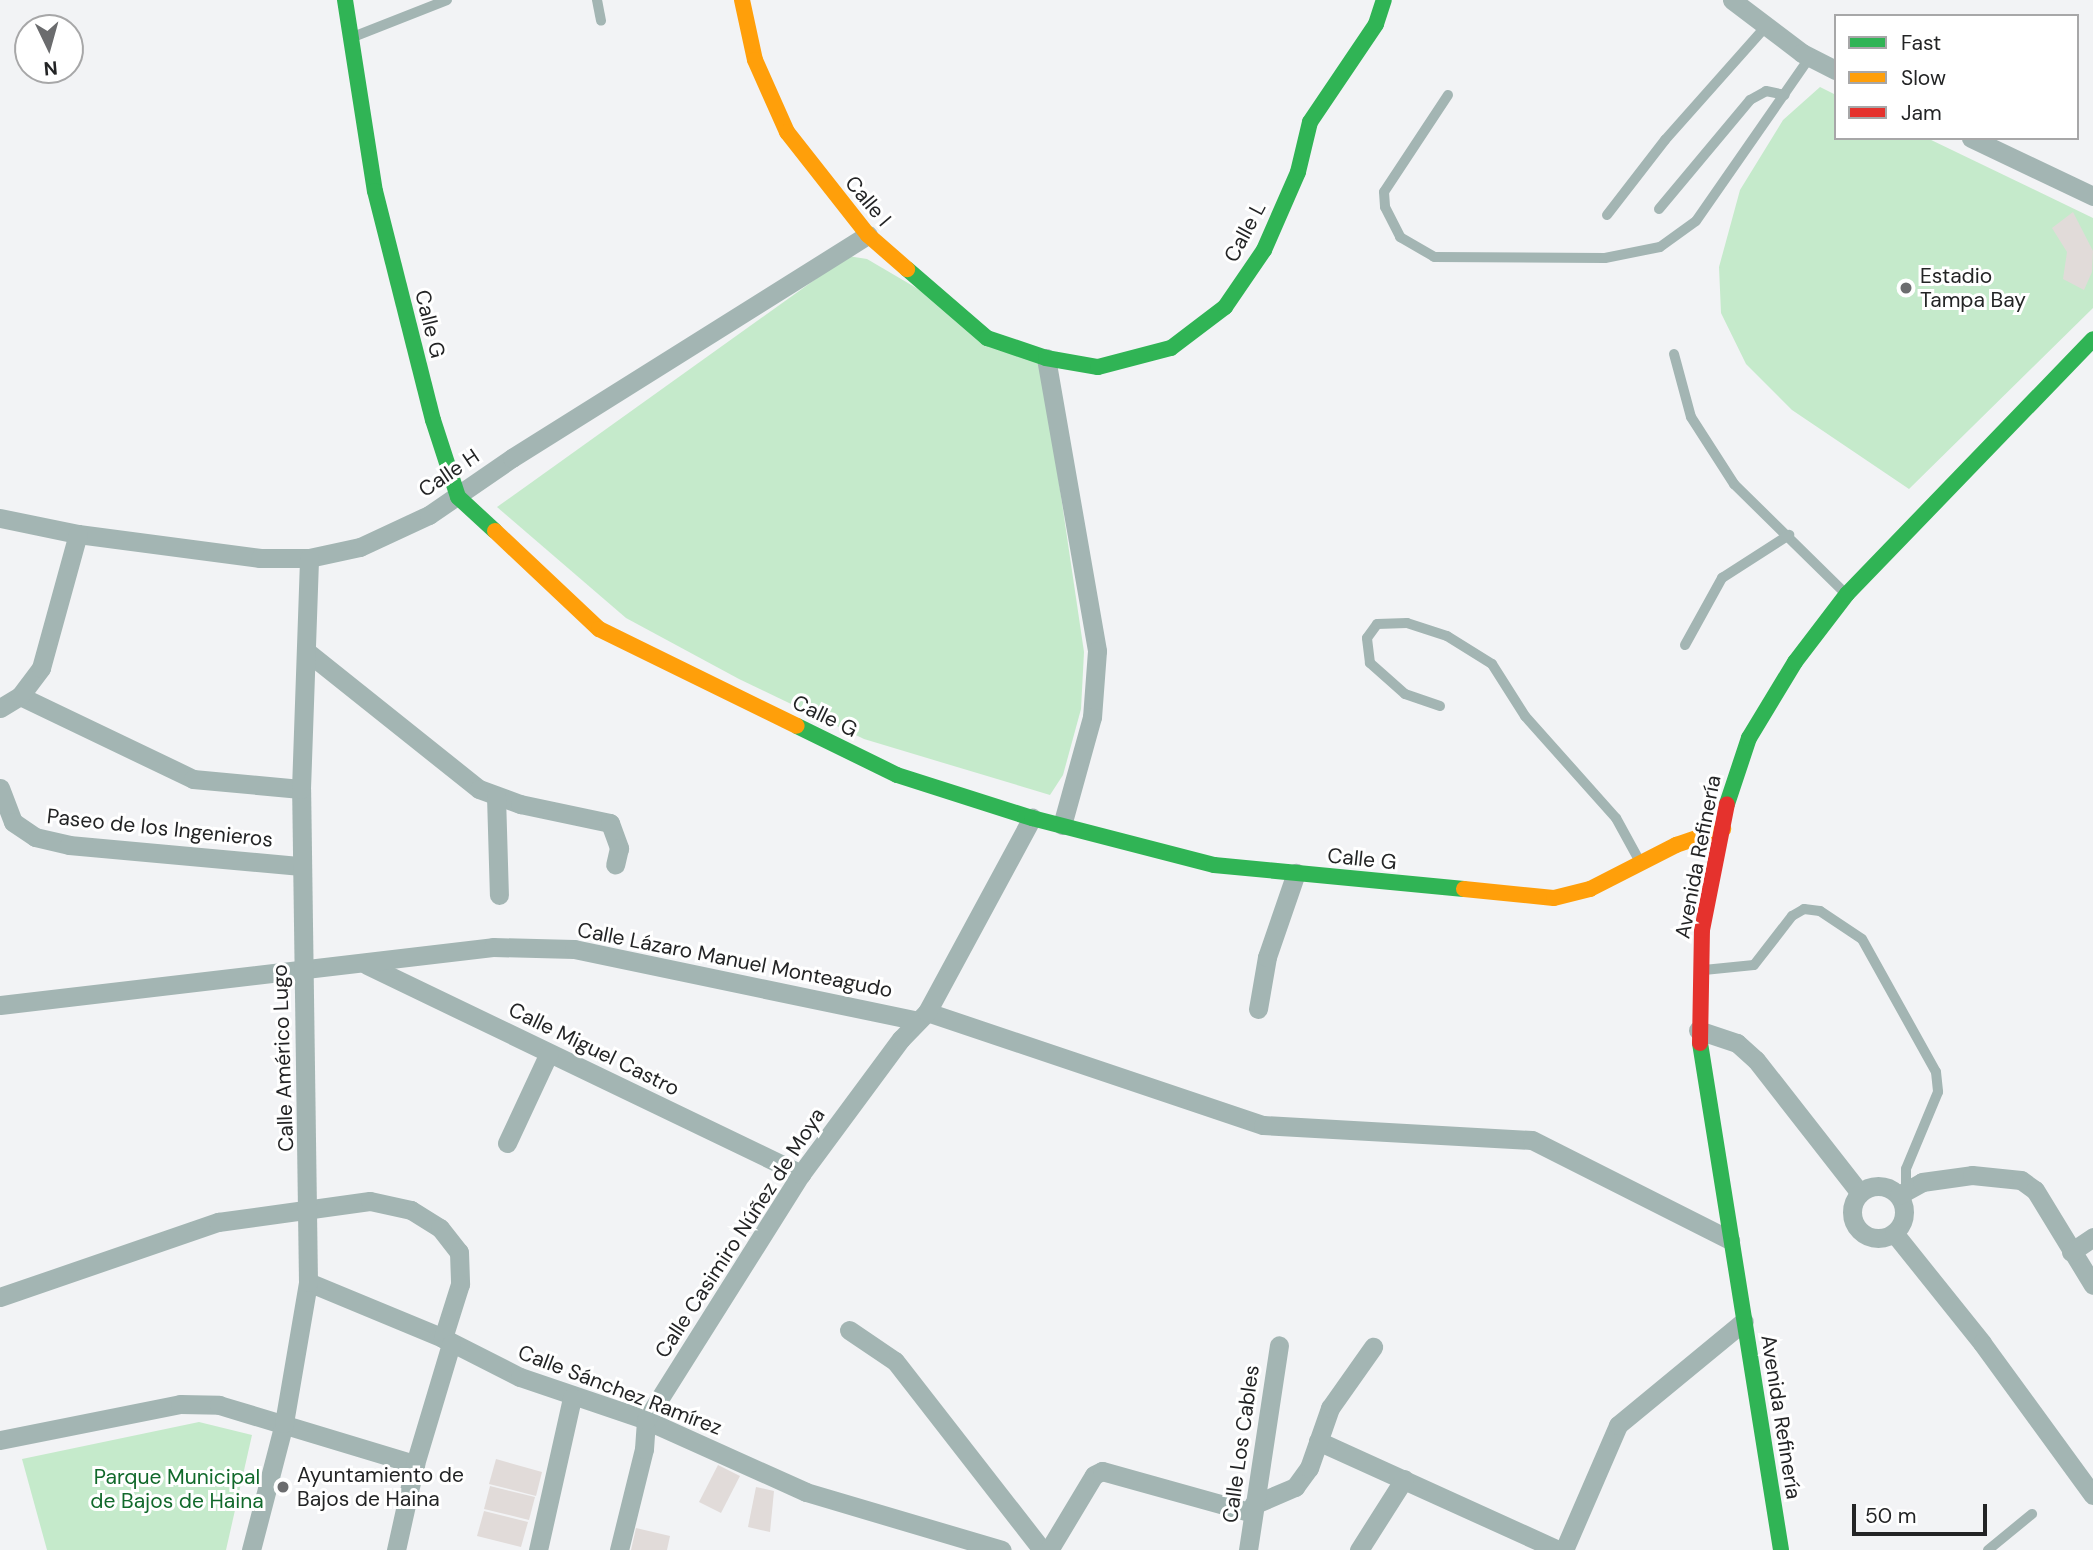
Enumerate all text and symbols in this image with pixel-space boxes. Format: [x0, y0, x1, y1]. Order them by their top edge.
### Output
north arrow [14, 14, 84, 84]
legend [1834, 14, 2079, 140]
text: Fast [1901, 29, 1941, 57]
text: N [43, 55, 59, 81]
text: Slow [1901, 64, 1946, 92]
text: Jam [1901, 99, 1942, 127]
street label: Calle I [840, 171, 896, 231]
street label: Calle L [1219, 198, 1271, 266]
place label: Estadio Tampa Bay [1920, 263, 2026, 313]
marker: Estadio Tampa Bay [1898, 280, 1914, 296]
street label: Calle G [409, 287, 451, 361]
street label: Calle H [414, 444, 484, 502]
street label: Calle G [788, 689, 862, 743]
street label: Avenida Refinería [1670, 773, 1726, 941]
street label: Paseo de los Ingenieros [46, 804, 274, 852]
street label: Calle G [1326, 843, 1398, 875]
street label: Calle Lázaro Manuel Monteagudo [575, 917, 895, 1003]
street label: Calle Américo Lugo [267, 964, 299, 1152]
street label: Calle Miguel Castro [505, 997, 683, 1101]
street label: Calle Casimiro Núñez de Moya [650, 1103, 830, 1363]
street label: Avenida Refinería [1756, 1333, 1806, 1501]
street label: Calle Sánchez Ramírez [515, 1340, 725, 1440]
street label: Calle Los Cables [1217, 1363, 1265, 1525]
place label: Ayuntamiento de Bajos de Haina [297, 1462, 464, 1512]
park label: Parque Municipal de Bajos de Haina [90, 1464, 264, 1514]
marker: Ayuntamiento de Bajos de Haina [275, 1479, 291, 1495]
scale bar [1855, 1490, 1990, 1534]
text: 50 m [1865, 1502, 1916, 1530]

